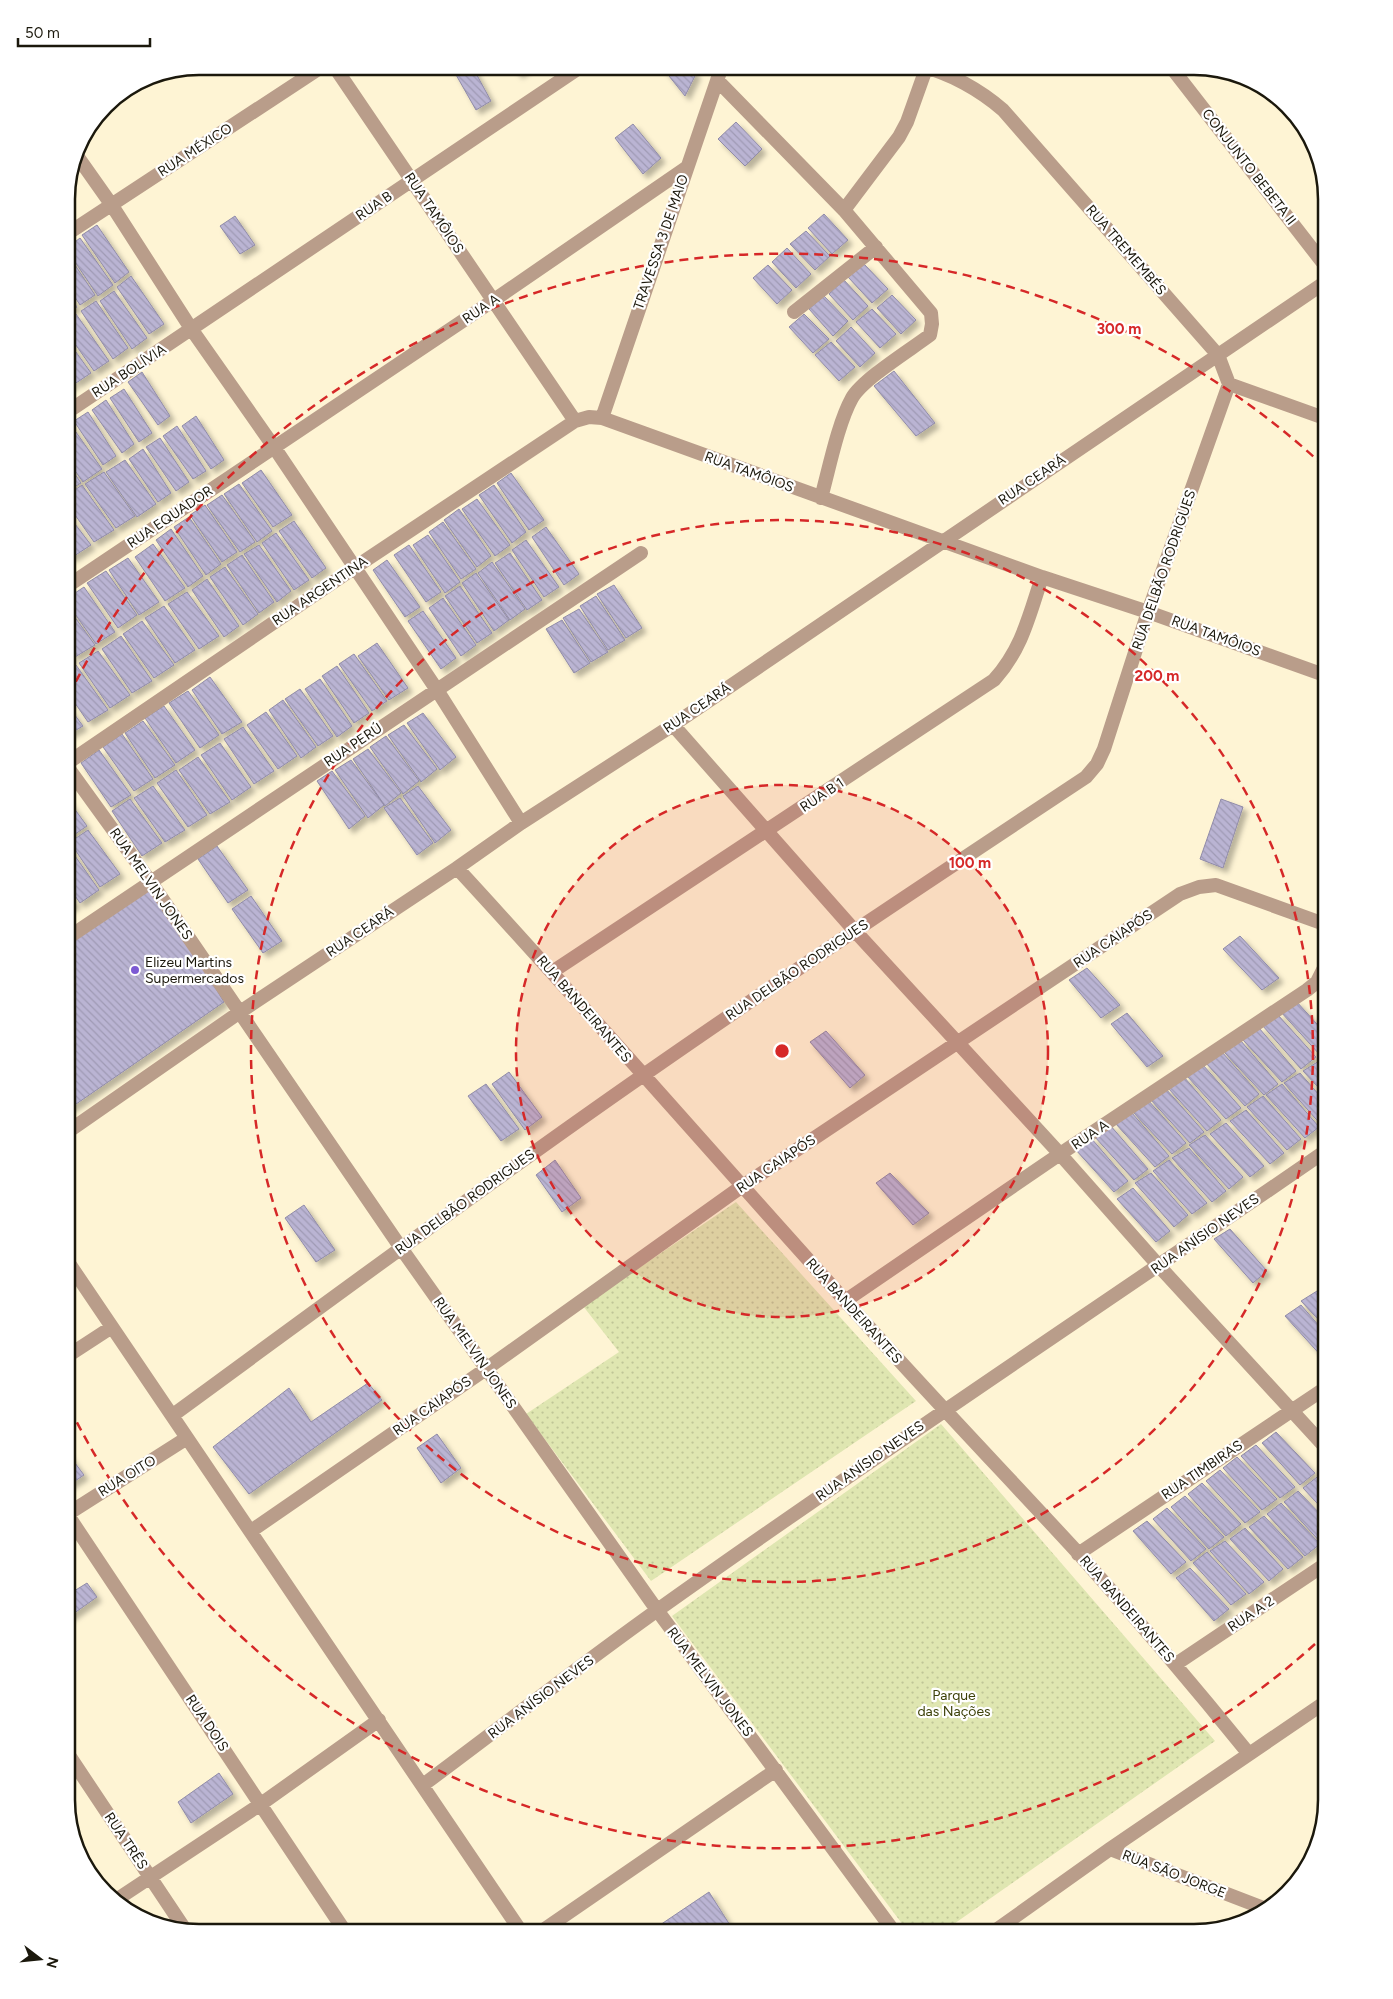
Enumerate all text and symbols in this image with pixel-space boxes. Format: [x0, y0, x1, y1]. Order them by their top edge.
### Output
scale bar [18, 15, 150, 47]
text: 50 m [25, 24, 60, 42]
street label: CONJUNTO BEBETA II [1198, 106, 1300, 228]
street label: RUA MÉXICO [155, 120, 235, 180]
street label: RUA TAMÔIOS [401, 169, 467, 257]
street label: TRAVESSA 3 DE MAIO [630, 172, 692, 312]
street label: RUA B [353, 188, 395, 224]
street label: RUA TREMEMBÉS [1082, 201, 1170, 299]
street label: RUA A [459, 290, 503, 328]
text: 300 m [1097, 320, 1141, 338]
street label: RUA BOLÍVIA [89, 340, 170, 401]
street label: RUA TAMÔIOS [702, 448, 796, 496]
street label: RUA CEARÁ [995, 451, 1069, 509]
street label: RUA EQUADOR [124, 482, 216, 552]
street label: RUA DELBÃO RODRIGUES [1129, 488, 1199, 652]
street label: RUA ARGENTINA [269, 553, 371, 629]
street label: RUA TAMÔIOS [1169, 612, 1263, 660]
text: 200 m [1135, 667, 1179, 685]
street label: RUA CEARÁ [660, 679, 734, 737]
street label: RUA PERÚ [321, 719, 385, 771]
street label: RUA B 1 [797, 774, 847, 816]
street label: RUA MELVIN JONES [106, 825, 196, 943]
text: 100 m [949, 854, 991, 872]
street label: RUA CEARÁ [323, 903, 397, 961]
street label: RUA CAIAPÓS [1070, 906, 1156, 972]
street label: RUA DELBÃO RODRIGUES [722, 916, 872, 1024]
street label: RUA BANDEIRANTES [533, 952, 635, 1066]
place label: Elizeu Martins Supermercados [145, 954, 244, 987]
marker: Elizeu Martins Supermercados [129, 964, 141, 976]
centre of rings [773, 1042, 791, 1060]
street label: RUA A [1068, 1116, 1112, 1154]
street label: RUA CAIAPÓS [733, 1131, 819, 1197]
street label: RUA DELBÃO RODRIGUES [392, 1146, 538, 1258]
street label: RUA ANÍSIO NEVES [1148, 1190, 1262, 1278]
street label: RUA BANDEIRANTES [802, 1255, 906, 1367]
street label: RUA MELVIN JONES [430, 1294, 520, 1412]
street label: RUA CAIAPÓS [389, 1373, 475, 1439]
street label: RUA ANÍSIO NEVES [813, 1417, 927, 1505]
street label: RUA TIMBIRAS [1158, 1437, 1246, 1503]
street label: RUA OITO [95, 1452, 159, 1500]
street label: RUA BANDEIRANTES [1076, 1552, 1178, 1666]
street label: RUA A 2 [1225, 1592, 1277, 1636]
street label: RUA MELVIN JONES [663, 1624, 757, 1740]
street label: RUA ANÍSIO NEVES [485, 1652, 597, 1742]
park label: Parque das Nações [917, 1687, 991, 1720]
street label: RUA DOIS [182, 1692, 232, 1754]
street label: RUA TRÊS [101, 1809, 151, 1873]
street label: RUA SÃO JORGE [1120, 1846, 1228, 1902]
north arrow [15, 1934, 65, 1984]
text: N [42, 1955, 62, 1970]

